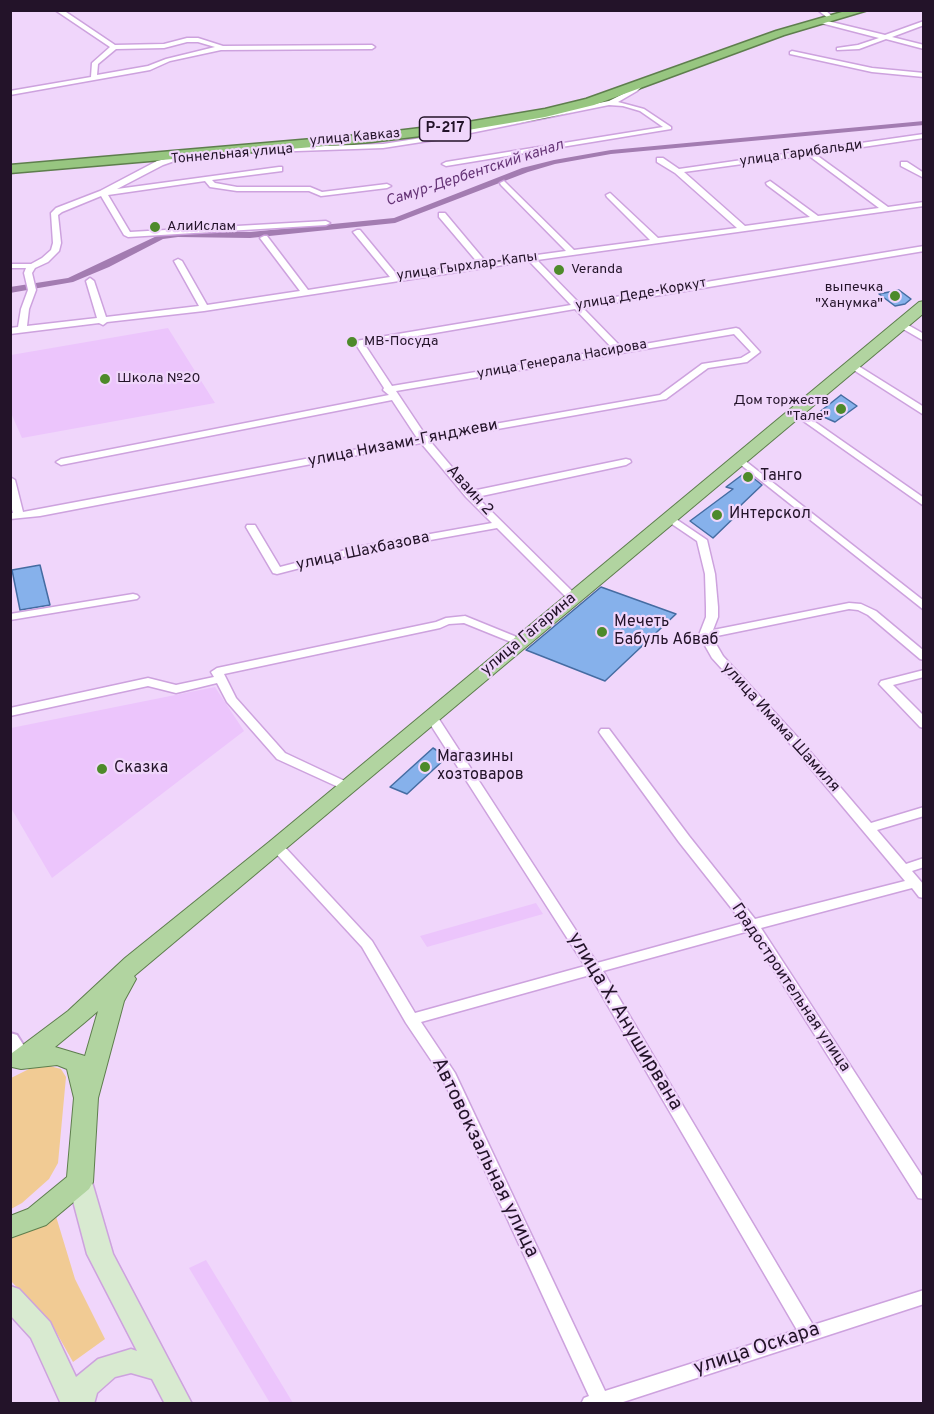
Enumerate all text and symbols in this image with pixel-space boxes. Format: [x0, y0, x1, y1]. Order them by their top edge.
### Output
road number: Р-217 [420, 117, 470, 141]
street label: улица Кавказ [309, 126, 401, 150]
water label: Самур-Дербентский канал [384, 137, 566, 211]
street label: улица Гарибальди [739, 137, 863, 171]
street label: Тоннельная улица [170, 141, 294, 169]
place label: АлиИслам [167, 219, 236, 235]
marker: АлиИслам [148, 220, 162, 234]
street label: улица Гырхлар-Капы [396, 249, 538, 285]
place label: Veranda [571, 262, 623, 278]
marker: Veranda [552, 263, 566, 277]
street label: улица Деде-Коркут [574, 275, 708, 315]
place label: выпечка "Ханумка" [815, 280, 883, 312]
marker: выпечка "Ханумка" [888, 289, 902, 303]
place label: МВ-Посуда [364, 334, 438, 350]
marker: МВ-Посуда [345, 335, 359, 349]
street label: улица Генерала Насирова [476, 337, 648, 383]
place label: Школа №20 [117, 371, 201, 387]
marker: Школа №20 [98, 372, 112, 386]
place label: Дом торжеств "Тале" [733, 393, 829, 425]
marker: Дом торжеств "Тале" [834, 402, 848, 416]
street label: улица Низами-Гянджеви [306, 416, 500, 472]
street label: Аваин 2 [441, 462, 497, 520]
place label: Танго [760, 467, 802, 487]
marker: Танго [741, 470, 755, 484]
place label: Интерскол [729, 505, 811, 525]
marker: Интерскол [710, 508, 724, 522]
street label: улица Шахбазова [295, 529, 431, 575]
street label: улица Гагарина [477, 590, 581, 680]
place label: Мечеть Бабуль Абваб [614, 613, 719, 651]
marker: Мечеть Бабуль Абваб [595, 625, 609, 639]
street label: улица Имама Шамиля [717, 659, 843, 797]
place label: Магазины хозтоваров [437, 748, 524, 786]
place label: Сказка [114, 759, 168, 779]
marker: Магазины хозтоваров [418, 760, 432, 774]
marker: Сказка [95, 762, 109, 776]
street label: Градостроительная улица [726, 900, 854, 1076]
street label: улица Х. Ануширвана [561, 929, 687, 1115]
street label: Автовокзальная улица [425, 1054, 543, 1262]
street label: улица Оскара [691, 1318, 823, 1382]

